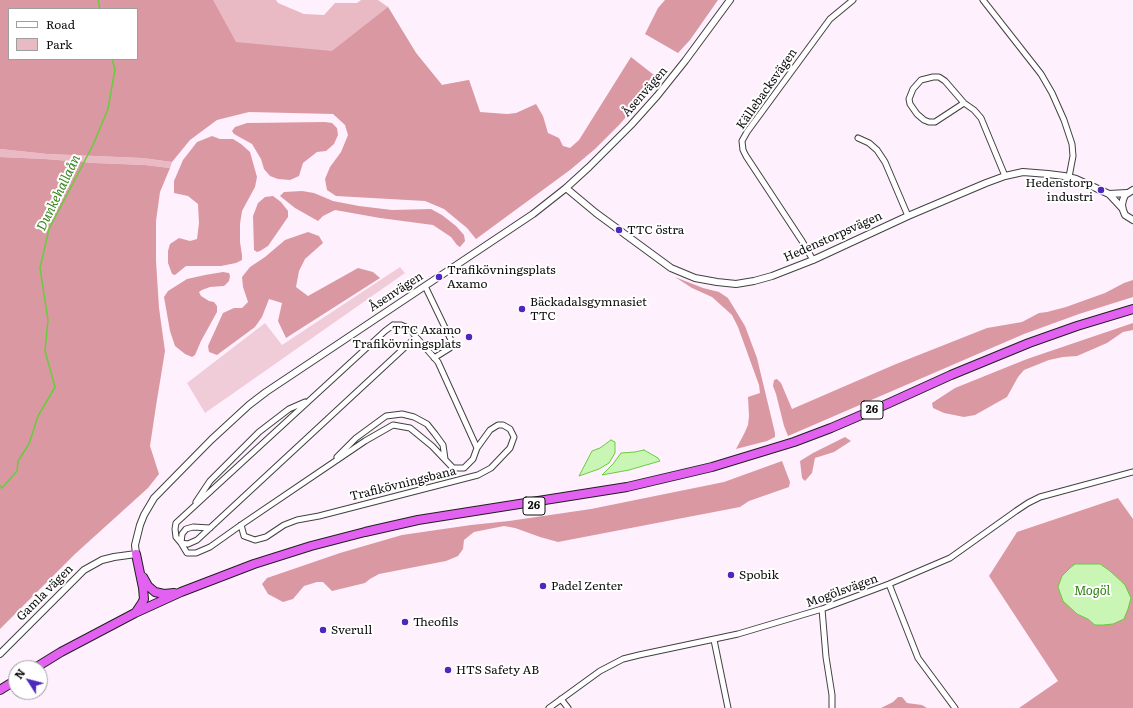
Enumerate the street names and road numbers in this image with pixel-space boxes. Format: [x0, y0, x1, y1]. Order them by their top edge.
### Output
street label: Källebacksvägen [734, 46, 800, 132]
street label: Åsenvägen [619, 64, 671, 120]
street label: Hedenstorpsvägen [781, 209, 885, 265]
street label: Åsenvägen [366, 269, 426, 315]
road number: 26 [861, 401, 883, 419]
street label: Trafikövningsbana [348, 464, 458, 504]
road number: 26 [523, 497, 545, 515]
street label: Gamla vägen [14, 562, 76, 624]
street label: Mogölsvägen [804, 571, 880, 611]

